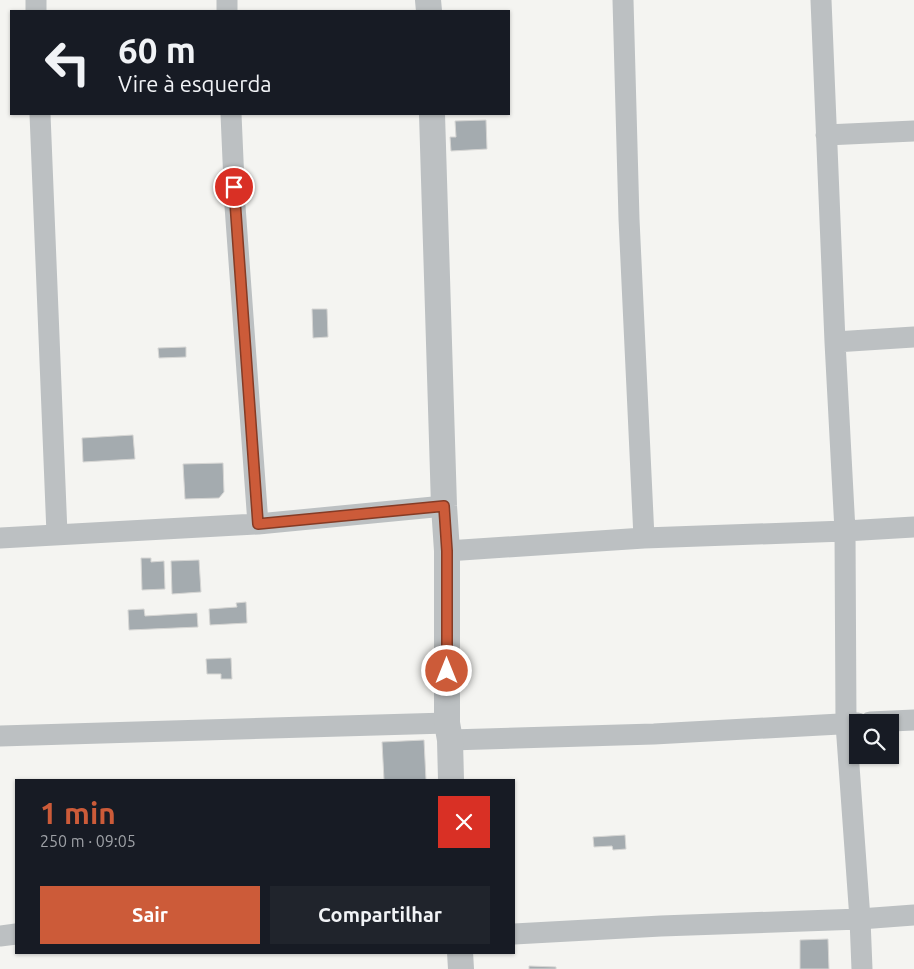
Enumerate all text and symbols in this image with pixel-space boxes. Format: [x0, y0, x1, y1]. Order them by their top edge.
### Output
icon: left [35, 30, 100, 95]
text: 60 m [118, 30, 196, 70]
text: Vire à esquerda [118, 71, 272, 96]
pin [213, 166, 255, 208]
icon: arrive [220, 173, 248, 201]
position arrow [420, 644, 472, 696]
map controls [849, 714, 899, 764]
button: search [849, 714, 899, 764]
text: 1 min [40, 796, 116, 830]
button: close [438, 796, 490, 848]
text: 250 m · 09:05 [40, 832, 136, 850]
button: Sair [40, 886, 260, 944]
button: Compartilhar [270, 886, 490, 944]

